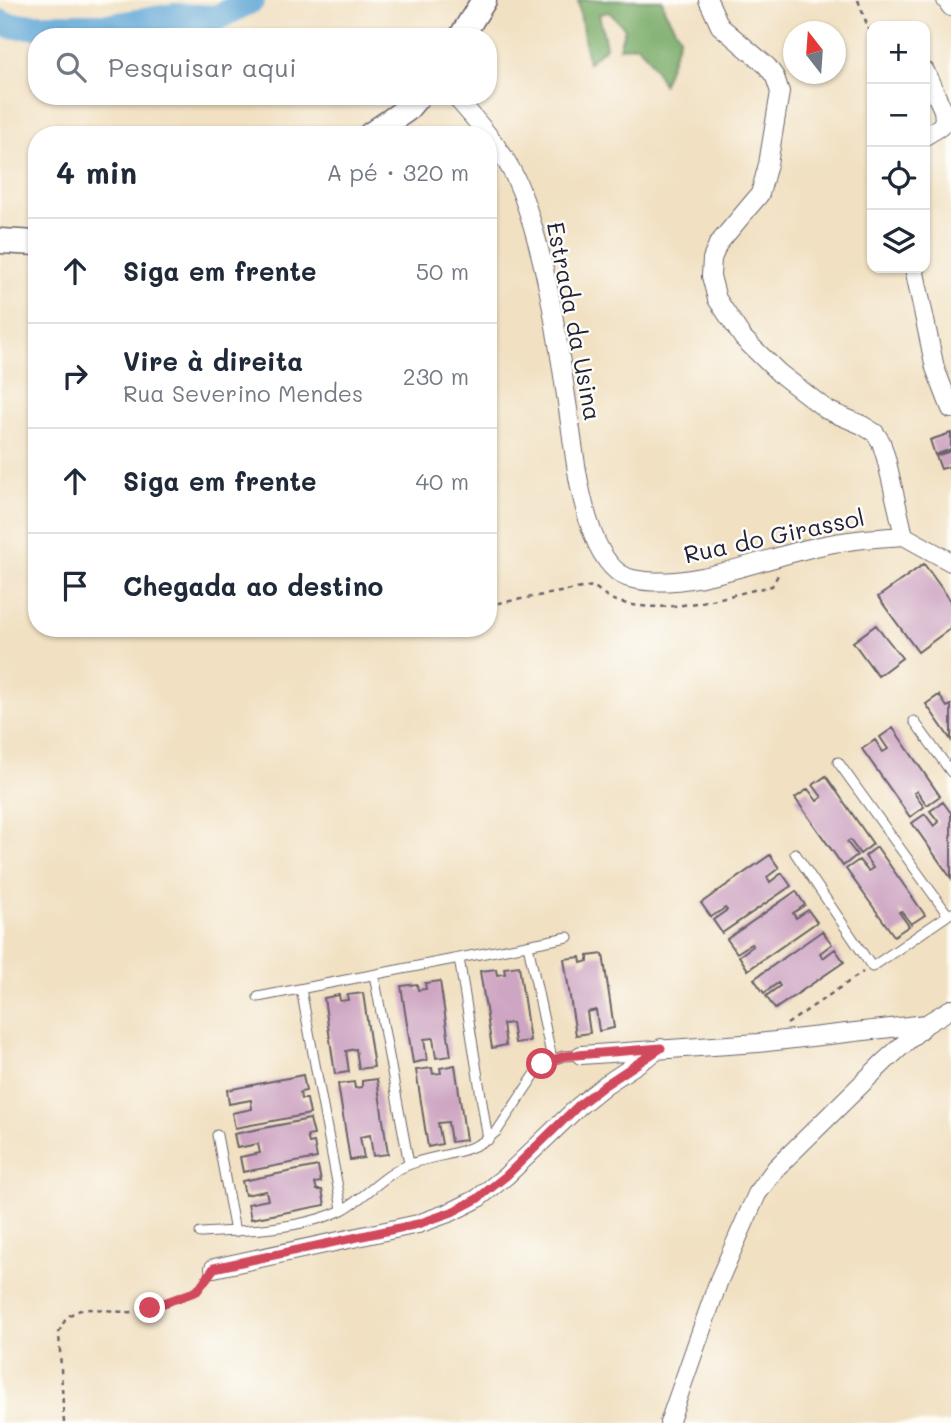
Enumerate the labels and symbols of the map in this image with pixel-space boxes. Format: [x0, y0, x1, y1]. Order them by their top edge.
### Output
north arrow [783, 21, 846, 84]
street label: Estrada da Usina [541, 219, 609, 423]
street label: Rua do Girassol [681, 501, 867, 569]
route start [526, 1048, 557, 1079]
route end [134, 1292, 165, 1323]

